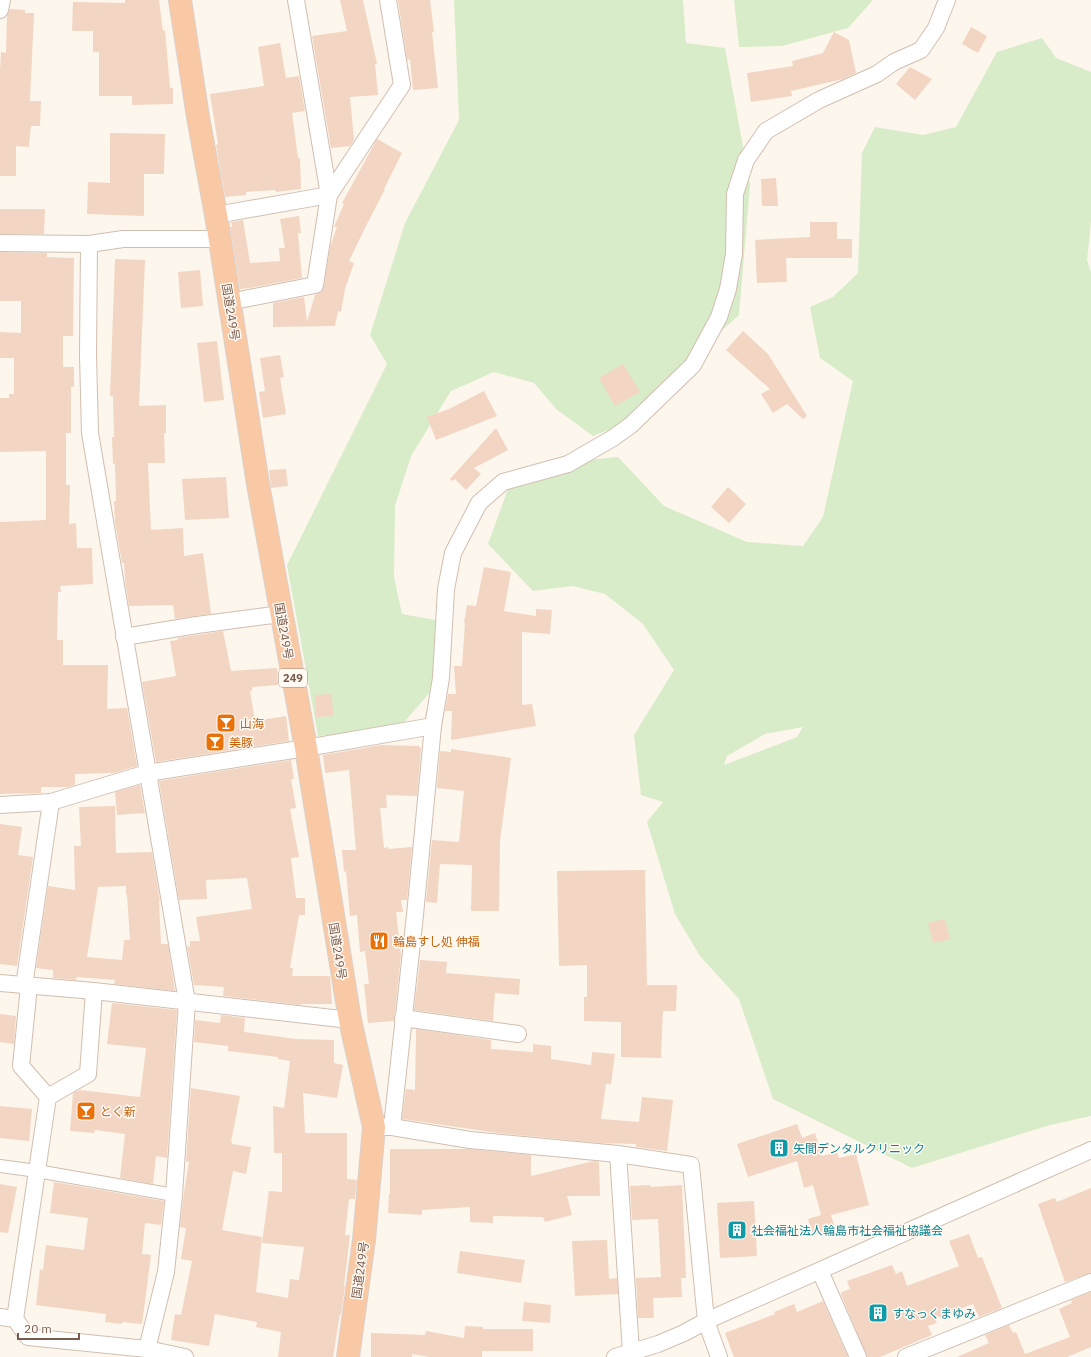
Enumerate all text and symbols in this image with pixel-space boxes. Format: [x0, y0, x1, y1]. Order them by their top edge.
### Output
street label: 国道249号 [219, 282, 243, 342]
street label: 国道249号 [272, 601, 296, 661]
road number: 249 [279, 669, 307, 687]
bar icon: 山海 [215, 712, 237, 734]
place label: 山海 [240, 716, 264, 731]
bar icon: 美豚 [204, 731, 226, 753]
place label: 美豚 [229, 735, 253, 750]
street label: 国道249号 [326, 921, 350, 981]
restaurant icon: 輪島すし処 伸福 [368, 930, 390, 952]
place label: 輪島すし処 伸福 [393, 934, 480, 949]
bar icon: とく新 [75, 1100, 97, 1122]
place label: とく新 [100, 1104, 136, 1119]
building icon: 矢間デンタルクリニック [768, 1137, 790, 1159]
place label: 矢間デンタルクリニック [793, 1141, 925, 1156]
building icon: 社会福祉法人輪島市社会福祉協議会 [726, 1219, 748, 1241]
place label: 社会福祉法人輪島市社会福祉協議会 [751, 1223, 943, 1238]
street label: 国道249号 [349, 1240, 371, 1300]
building icon: すなっくまゆみ [867, 1302, 889, 1324]
place label: すなっくまゆみ [892, 1306, 976, 1321]
scale bar [18, 1315, 79, 1341]
text: 20 m [24, 1321, 52, 1336]

